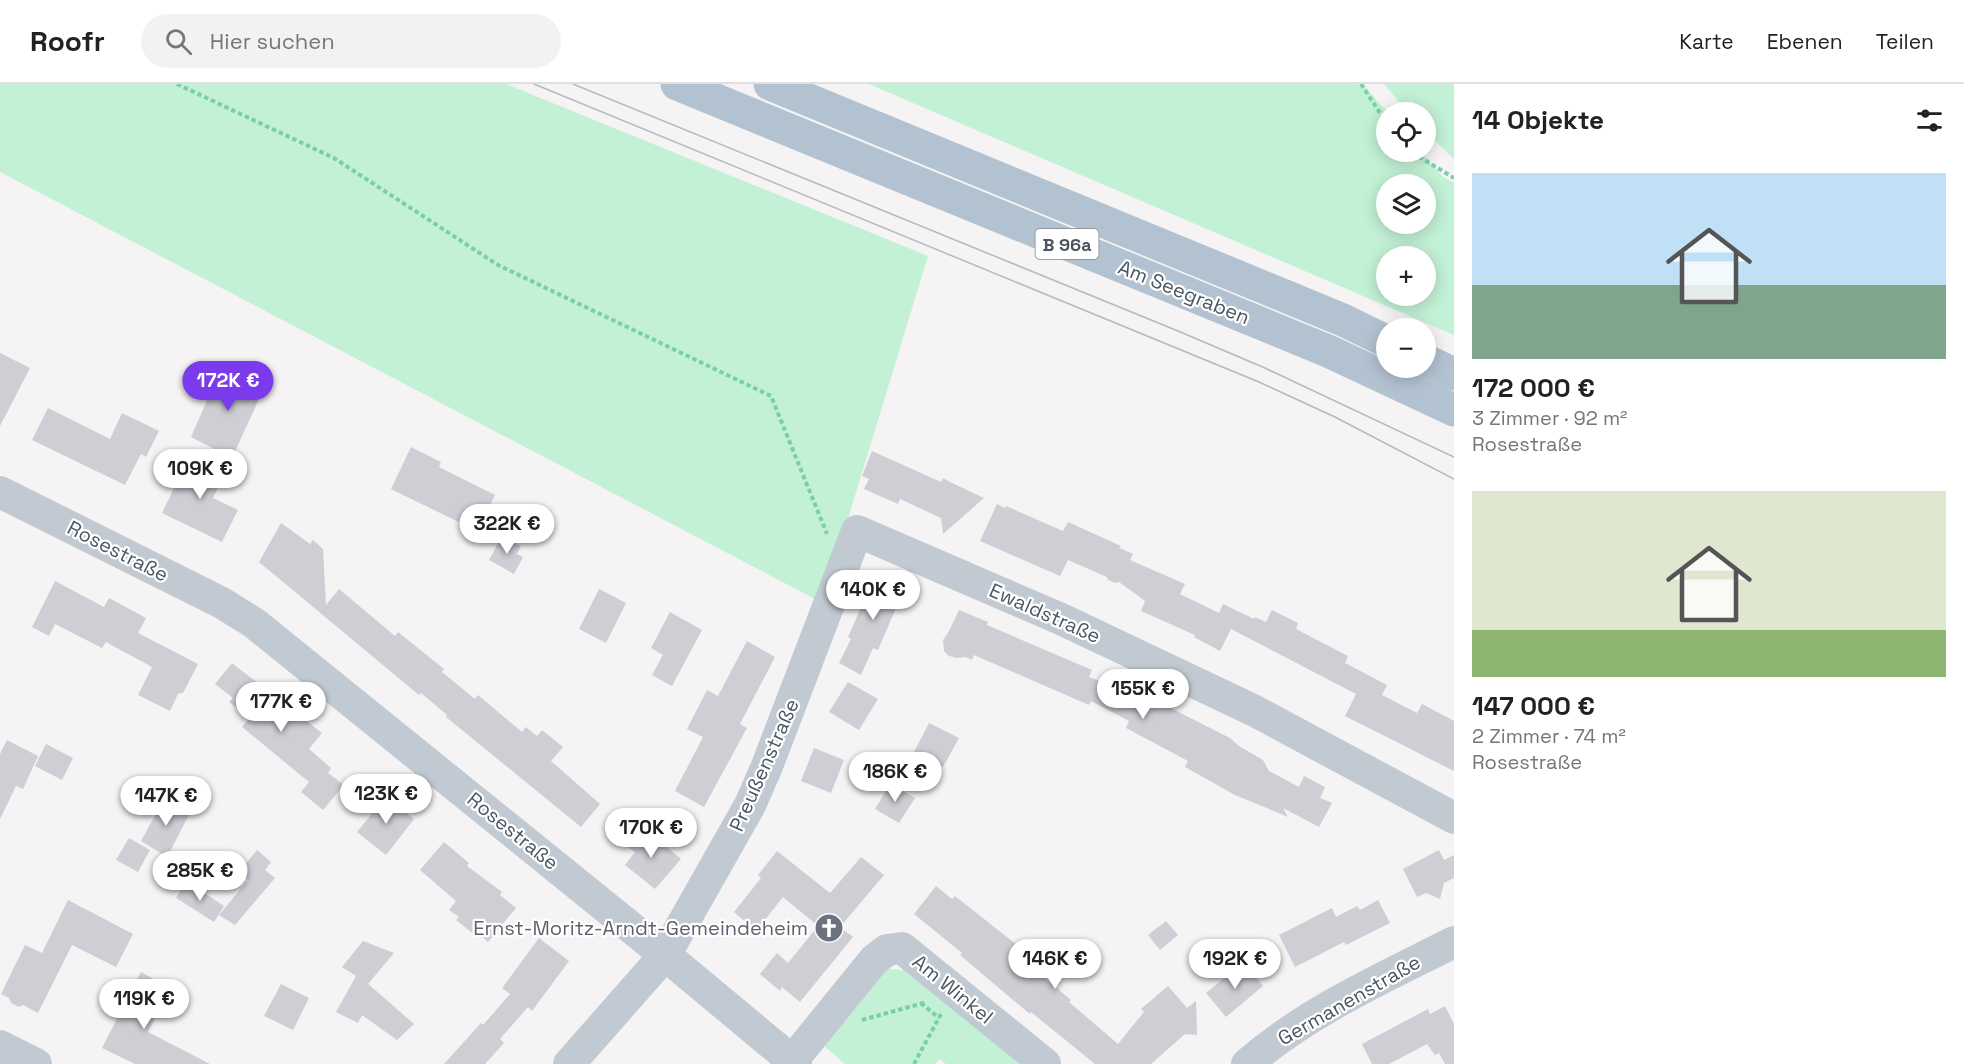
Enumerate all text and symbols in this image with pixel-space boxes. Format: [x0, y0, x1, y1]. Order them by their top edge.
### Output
search box [141, 14, 561, 68]
text: Roofr [30, 23, 105, 59]
icon: search [162, 25, 195, 58]
text: Hier suchen [210, 27, 335, 55]
text: Karte [1679, 28, 1734, 55]
text: Ebenen [1767, 28, 1843, 55]
text: Teilen [1876, 28, 1934, 55]
map controls [1376, 102, 1436, 378]
button: locate [1376, 102, 1436, 162]
text: 14 Objekte [1472, 103, 1604, 137]
icon: filters [1913, 104, 1946, 137]
button: layers [1376, 174, 1436, 234]
icon: home [1655, 212, 1763, 320]
road number: B 96a [1036, 229, 1098, 259]
button: + [1376, 246, 1436, 306]
street label: Am Seegraben [1115, 254, 1253, 330]
button: − [1376, 318, 1436, 378]
pin: 172K € [179, 361, 277, 412]
text: 172K € [196, 367, 260, 393]
text: 172 000 € [1472, 371, 1595, 405]
text: 3 Zimmer · 92 m² [1472, 405, 1627, 431]
text: Rosestraße [1472, 431, 1582, 457]
pin: 109K € [151, 449, 249, 500]
text: 109K € [167, 455, 233, 481]
pin: 322K € [458, 504, 556, 555]
text: 322K € [473, 510, 541, 536]
street label: Rosestraße [63, 514, 173, 588]
icon: home [1655, 530, 1763, 638]
pin: 140K € [824, 570, 922, 621]
text: 140K € [840, 576, 906, 602]
street label: Ewaldstraße [985, 577, 1105, 649]
pin: 155K € [1094, 669, 1192, 720]
text: 155K € [1111, 675, 1175, 701]
pin: 177K € [232, 682, 330, 733]
text: 177K € [250, 688, 312, 714]
text: 147 000 € [1472, 689, 1595, 723]
street label: Preußenstraße [723, 695, 805, 835]
text: 2 Zimmer · 74 m² [1472, 723, 1626, 749]
text: Rosestraße [1472, 749, 1582, 775]
pin: 186K € [846, 752, 944, 803]
text: 186K € [863, 758, 927, 784]
pin: 123K € [337, 774, 435, 825]
pin: 147K € [117, 776, 215, 827]
text: 123K € [354, 780, 418, 806]
text: 147K € [134, 782, 198, 808]
street label: Rosestraße [462, 786, 564, 876]
pin: 170K € [602, 808, 700, 859]
text: 170K € [619, 814, 683, 840]
pin: 285K € [151, 851, 249, 902]
text: 285K € [166, 857, 234, 883]
church icon: Ernst-Moritz-Arndt-Gemeindeheim [813, 912, 845, 944]
place label: Ernst-Moritz-Arndt-Gemeindeheim [473, 915, 808, 941]
pin: 146K € [1006, 939, 1104, 990]
pin: 192K € [1186, 939, 1284, 990]
text: 146K € [1022, 945, 1088, 971]
text: 192K € [1203, 945, 1267, 971]
street label: Am Winkel [907, 949, 999, 1029]
street label: Germanenstraße [1273, 949, 1425, 1051]
pin: 119K € [95, 979, 193, 1030]
text: 119K € [113, 985, 175, 1011]

